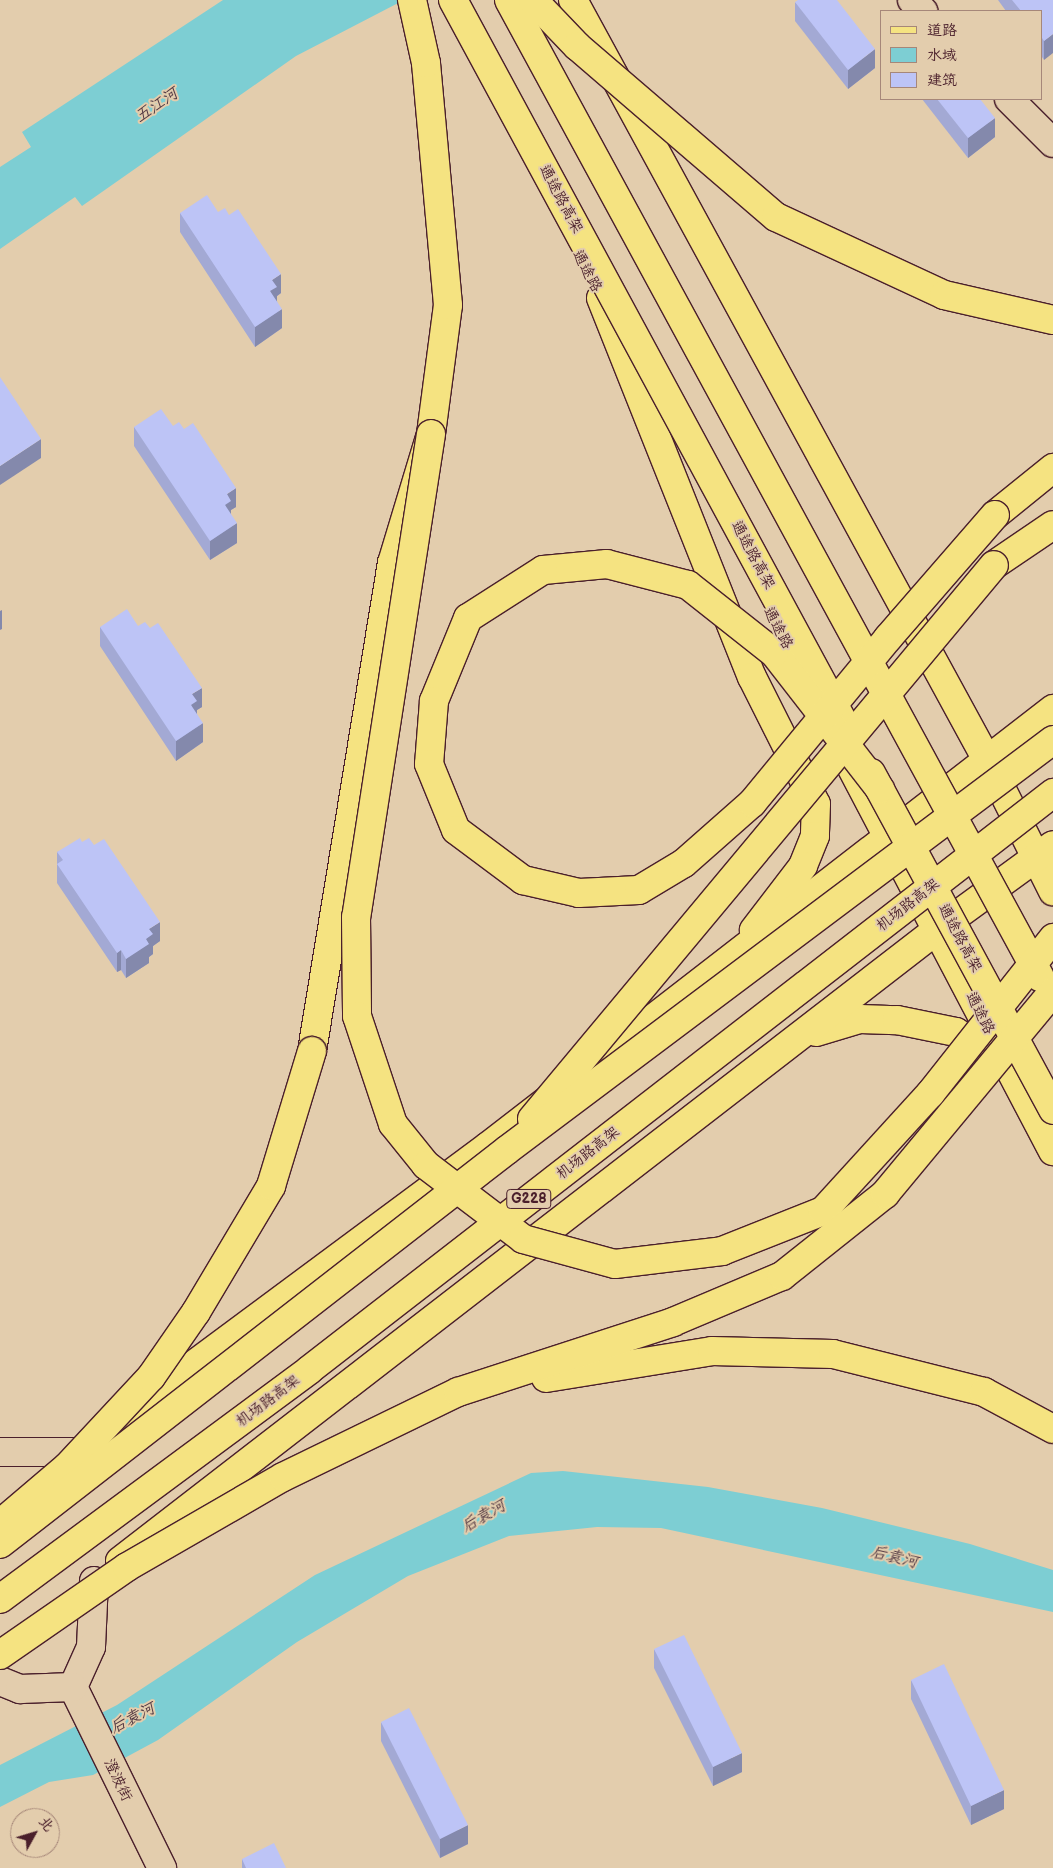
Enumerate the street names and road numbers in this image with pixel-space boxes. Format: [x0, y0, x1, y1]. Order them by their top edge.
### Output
street label: 通途路高架 [535, 162, 587, 236]
street label: 通途路 [568, 247, 606, 295]
street label: 通途路高架 [727, 518, 779, 592]
street label: 通途路 [759, 604, 797, 652]
street label: 机场路高架 [873, 875, 943, 935]
street label: 通途路高架 [934, 901, 986, 975]
street label: 通途路 [962, 989, 998, 1037]
street label: 机场路高架 [553, 1123, 623, 1183]
road number: G228 [505, 1188, 553, 1210]
street label: 机场路高架 [233, 1371, 303, 1431]
street label: 澄波街 [100, 1756, 136, 1804]

